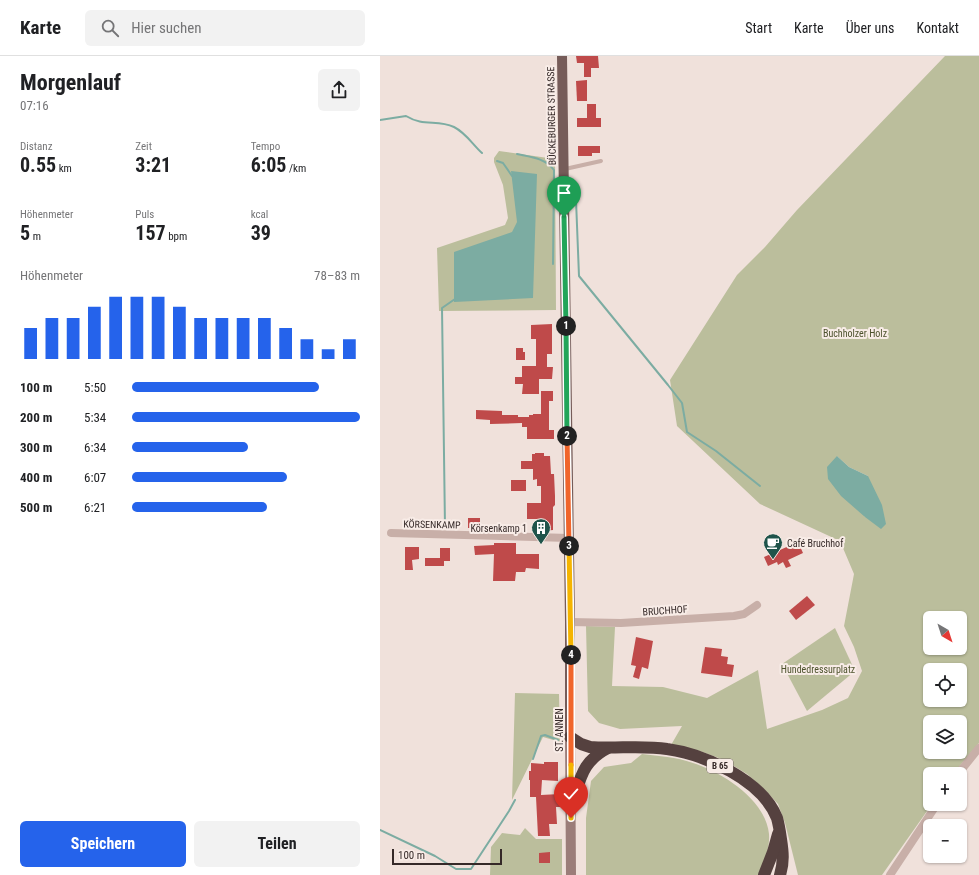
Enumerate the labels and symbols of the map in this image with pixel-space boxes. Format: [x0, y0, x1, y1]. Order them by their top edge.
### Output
street label: BÜCKEBURGER STRASSE [544, 66, 558, 166]
pin [547, 176, 581, 217]
pin: 1 [556, 316, 576, 336]
park label: Buchholzer Holz [823, 328, 887, 339]
pin: 2 [557, 426, 577, 446]
building icon: Körsenkamp 1 [530, 517, 552, 545]
street label: KÖRSENKAMP [403, 518, 461, 531]
place label: Körsenkamp 1 [471, 523, 527, 534]
cafe icon: Café Bruchhof [762, 532, 784, 560]
pin: 3 [559, 536, 579, 556]
place label: Café Bruchhof [787, 538, 844, 549]
street label: BRUCHHOF [642, 603, 688, 618]
north arrow [923, 611, 967, 655]
pin: 4 [561, 645, 581, 665]
park label: Hundedressurplatz [781, 664, 855, 675]
street label: ST. ANNEN [554, 708, 565, 752]
road number: B 65 [707, 759, 733, 773]
pin [554, 777, 588, 818]
scale bar [392, 847, 502, 866]

